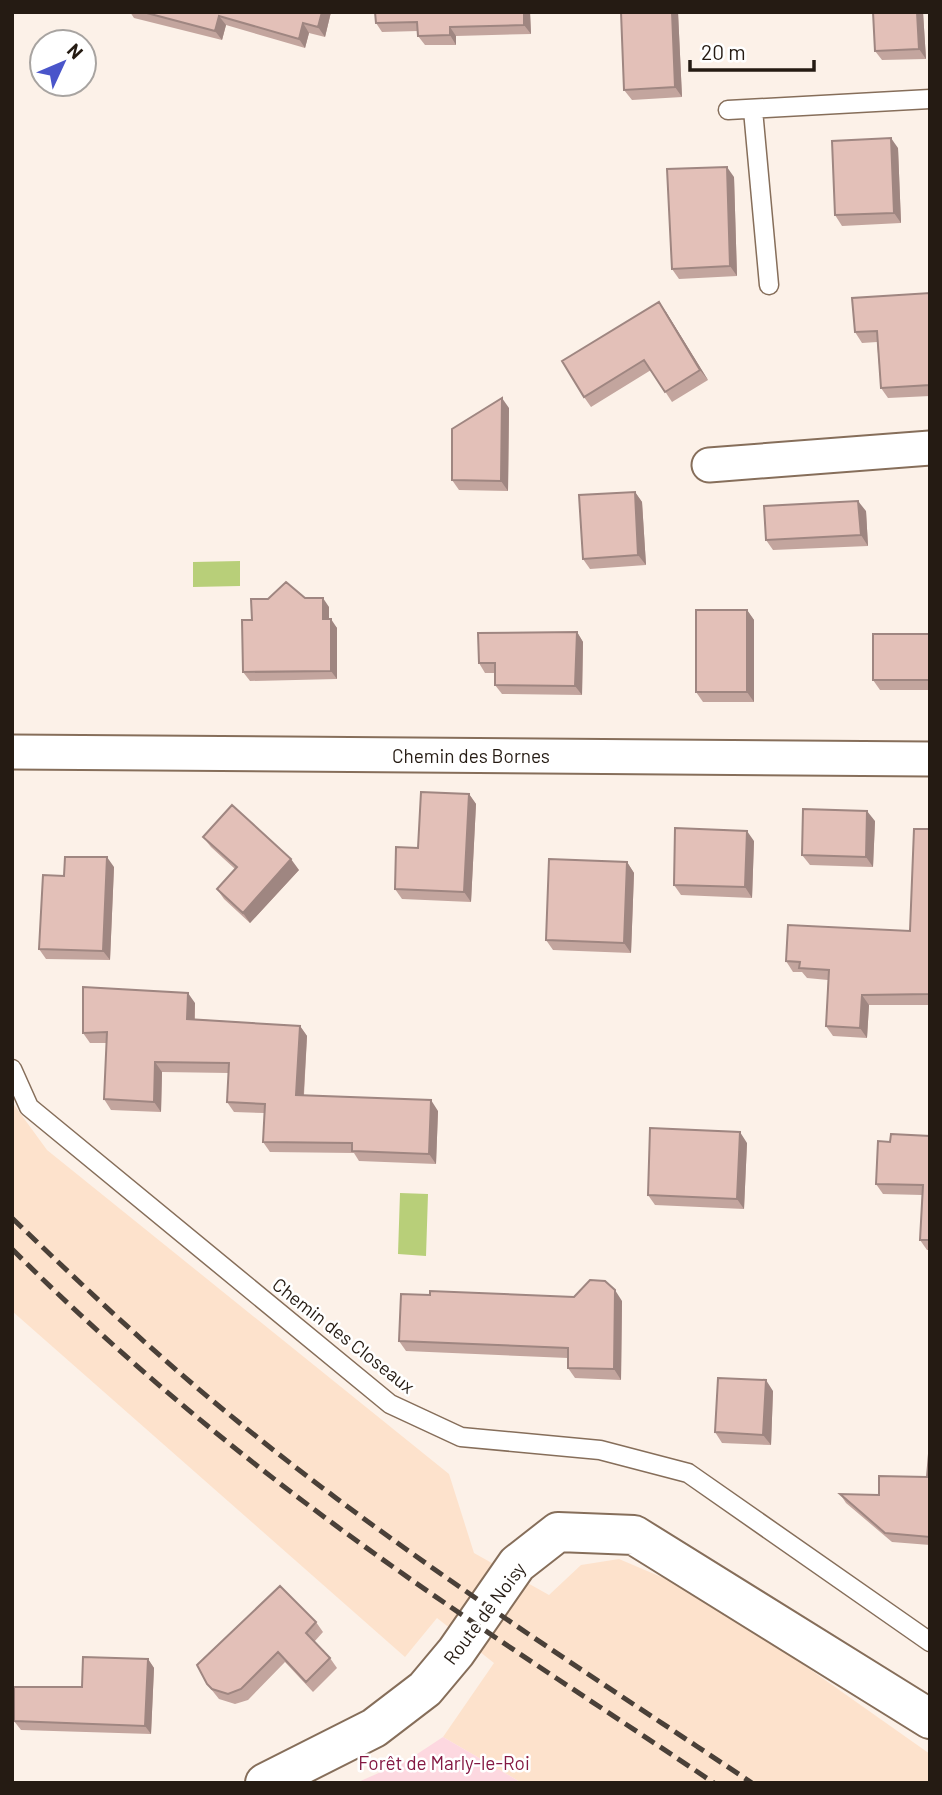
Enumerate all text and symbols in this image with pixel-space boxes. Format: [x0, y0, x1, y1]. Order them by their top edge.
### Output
north arrow [28, 28, 98, 98]
scale bar [690, 28, 814, 72]
text: N [63, 38, 88, 63]
text: 20 m [701, 39, 746, 64]
street label: Chemin des Bornes [392, 744, 550, 767]
street label: Chemin des Closeaux [268, 1272, 420, 1398]
street label: Route de Noisy [438, 1557, 530, 1669]
park label: Forêt de Marly-le-Roi [358, 1751, 530, 1774]

